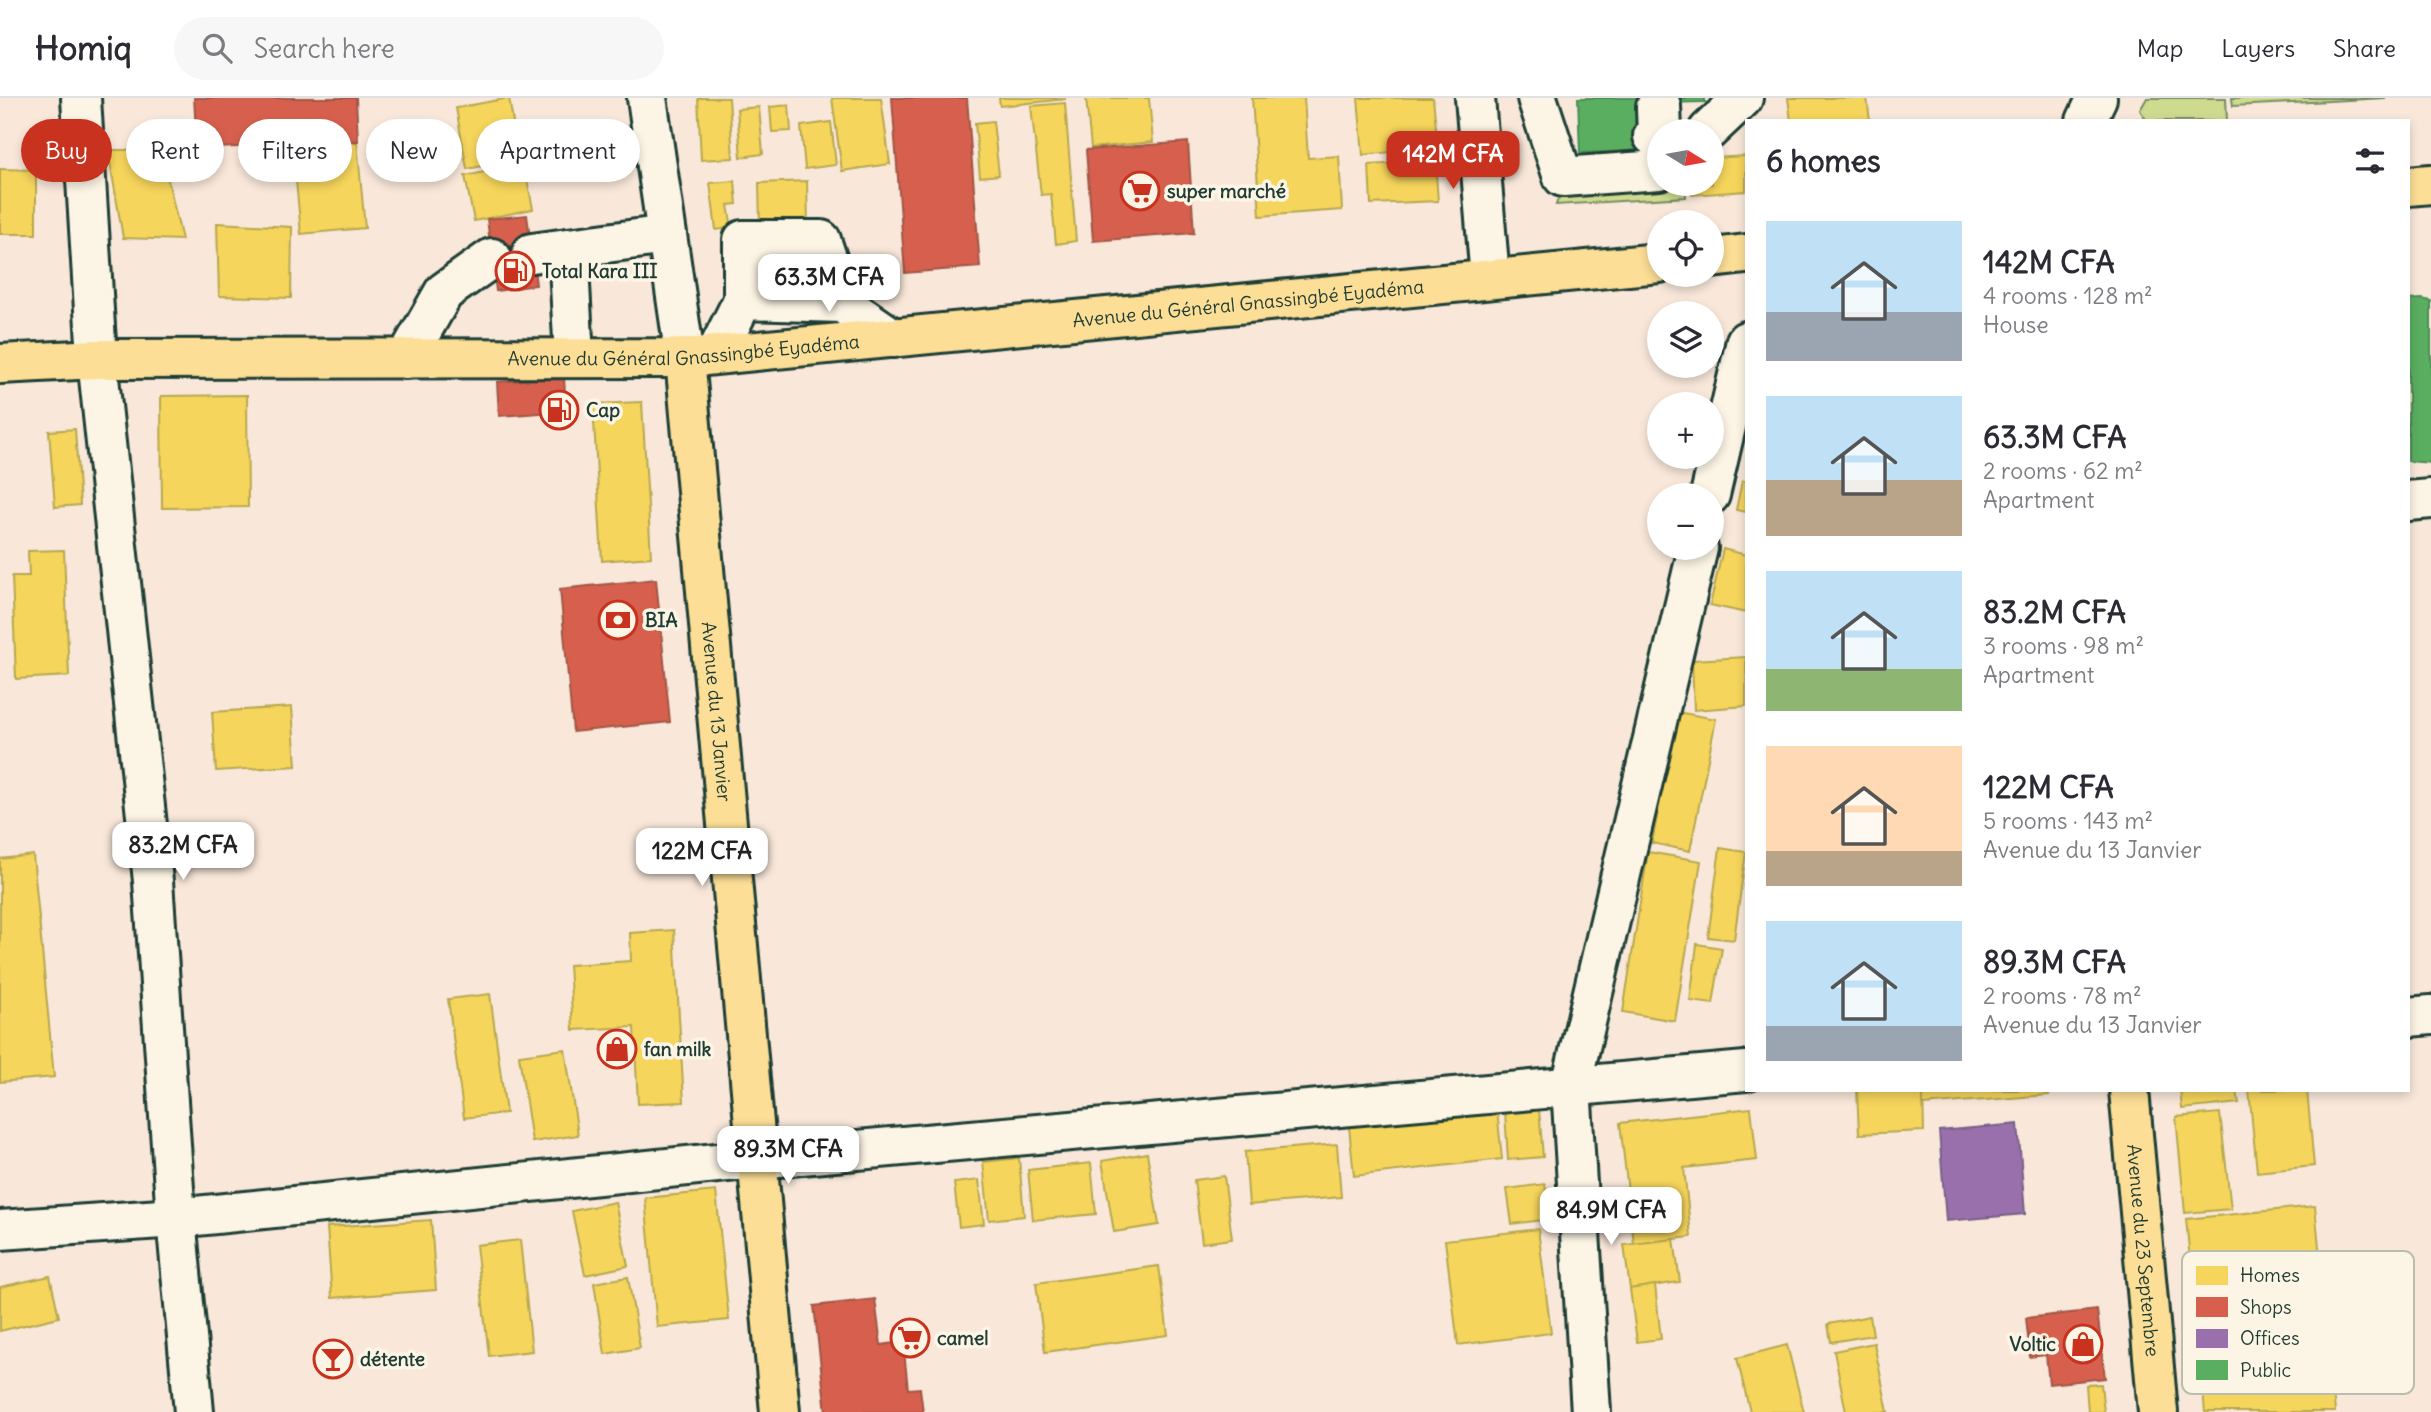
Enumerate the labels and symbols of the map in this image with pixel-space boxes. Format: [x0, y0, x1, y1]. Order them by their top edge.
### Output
north arrow [1647, 119, 1724, 196]
pin: 142M CFA [1381, 132, 1525, 191]
supermarket icon: super marché [1119, 170, 1161, 212]
place label: super marché [1167, 179, 1286, 203]
fuel station icon: Total Kara III [494, 250, 536, 292]
pin: 63.3M CFA [749, 254, 909, 314]
place label: Total Kara III [542, 259, 658, 283]
street label: Avenue du Général Gnassingbé Eyadéma [1071, 274, 1425, 332]
street label: Avenue du Général Gnassingbé Eyadéma [507, 329, 861, 370]
fuel station icon: Cap [538, 389, 580, 431]
place label: Cap [586, 398, 620, 422]
bank icon: BIA [597, 599, 639, 641]
place label: BIA [645, 608, 678, 632]
street label: Avenue du 13 Janvier [697, 620, 737, 803]
pin: 83.2M CFA [103, 822, 263, 882]
pin: 122M CFA [630, 828, 774, 888]
shop icon: fan milk [596, 1028, 638, 1070]
place label: fan milk [644, 1037, 711, 1061]
pin: 89.3M CFA [708, 1126, 868, 1186]
street label: Avenue du 23 Septembre [2122, 1143, 2165, 1358]
pin: 84.9M CFA [1531, 1188, 1691, 1247]
legend [2182, 1251, 2414, 1394]
text: Homes [2240, 1263, 2300, 1287]
text: Shops [2240, 1295, 2292, 1319]
supermarket icon: camel [889, 1317, 931, 1359]
shop icon: Voltic [2062, 1323, 2104, 1365]
place label: camel [937, 1326, 989, 1350]
text: Offices [2240, 1326, 2300, 1350]
place label: Voltic [2010, 1332, 2056, 1356]
bar icon: détente [312, 1338, 354, 1380]
place label: détente [360, 1347, 425, 1371]
text: Public [2240, 1358, 2291, 1382]

